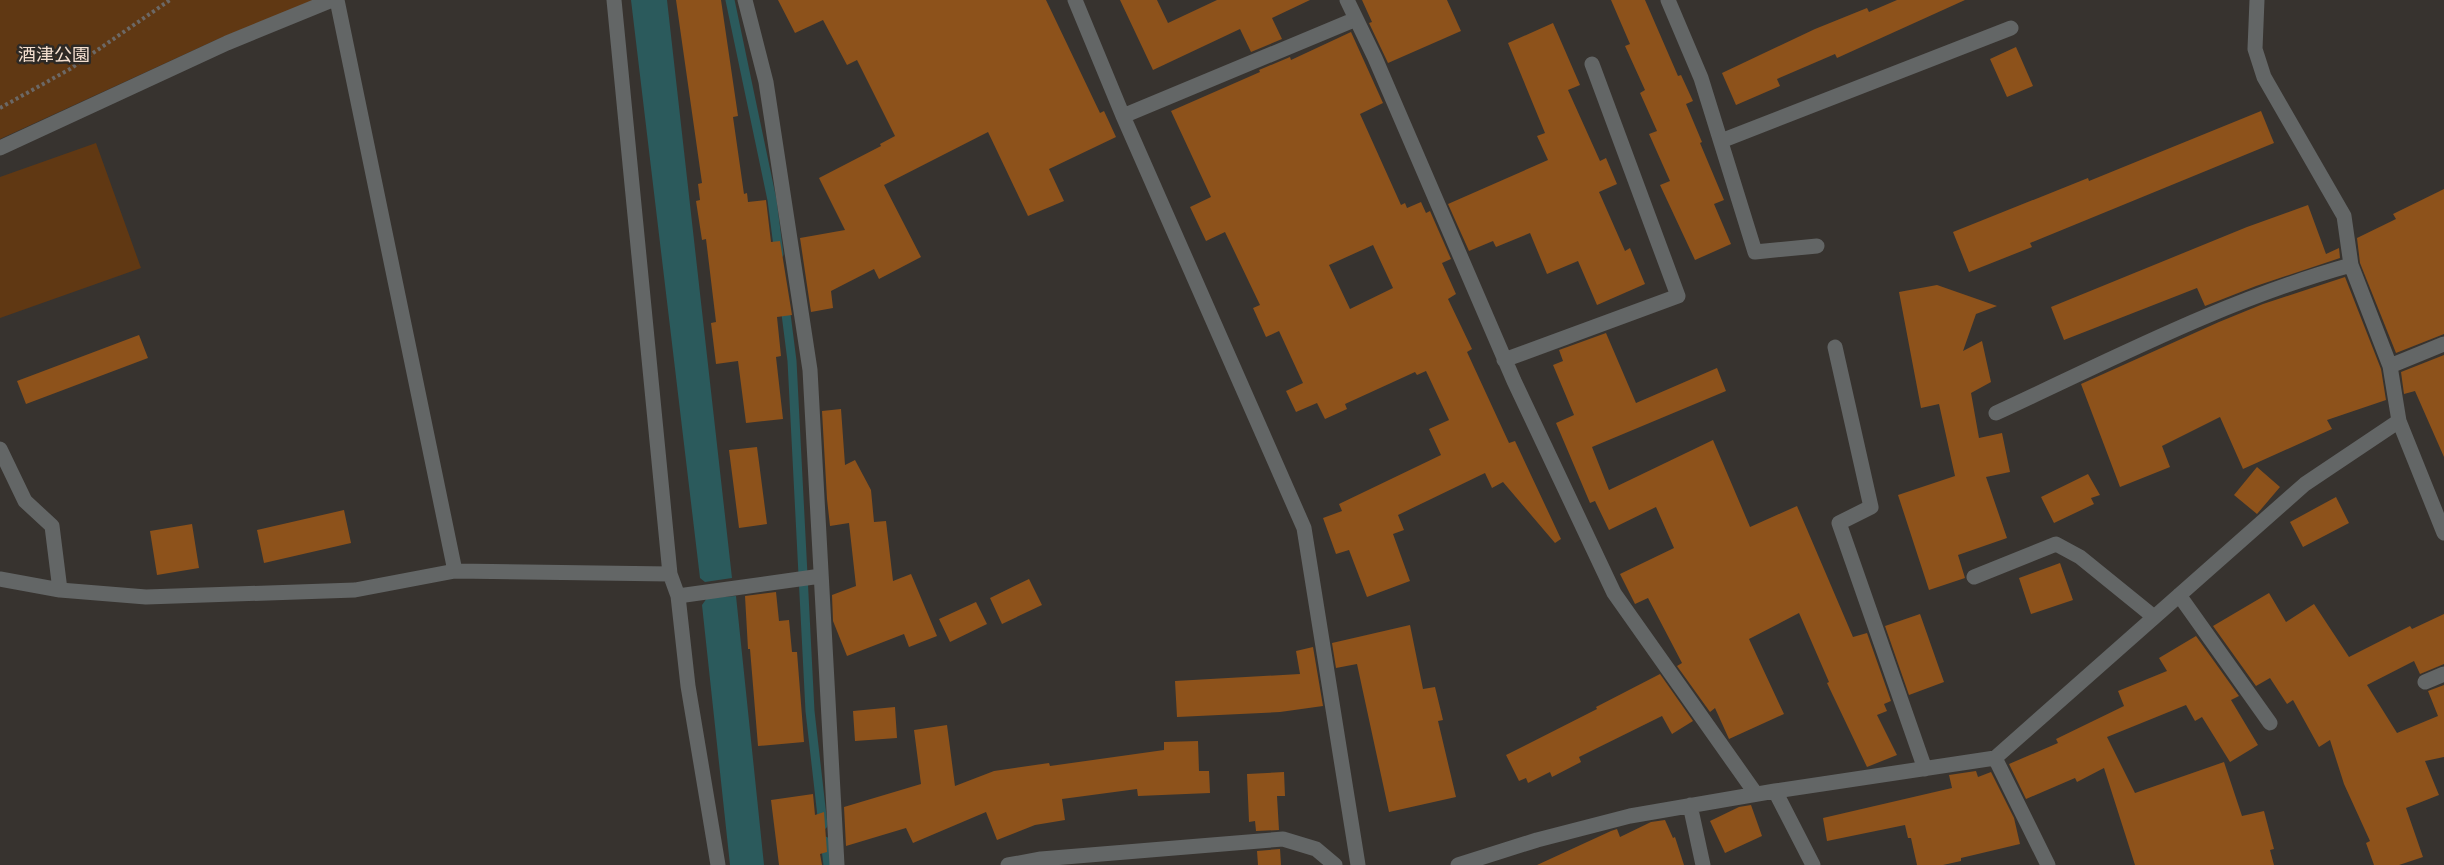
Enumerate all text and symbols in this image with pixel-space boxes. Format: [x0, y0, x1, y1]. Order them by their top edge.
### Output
park label: 酒津公園 [18, 43, 90, 66]

